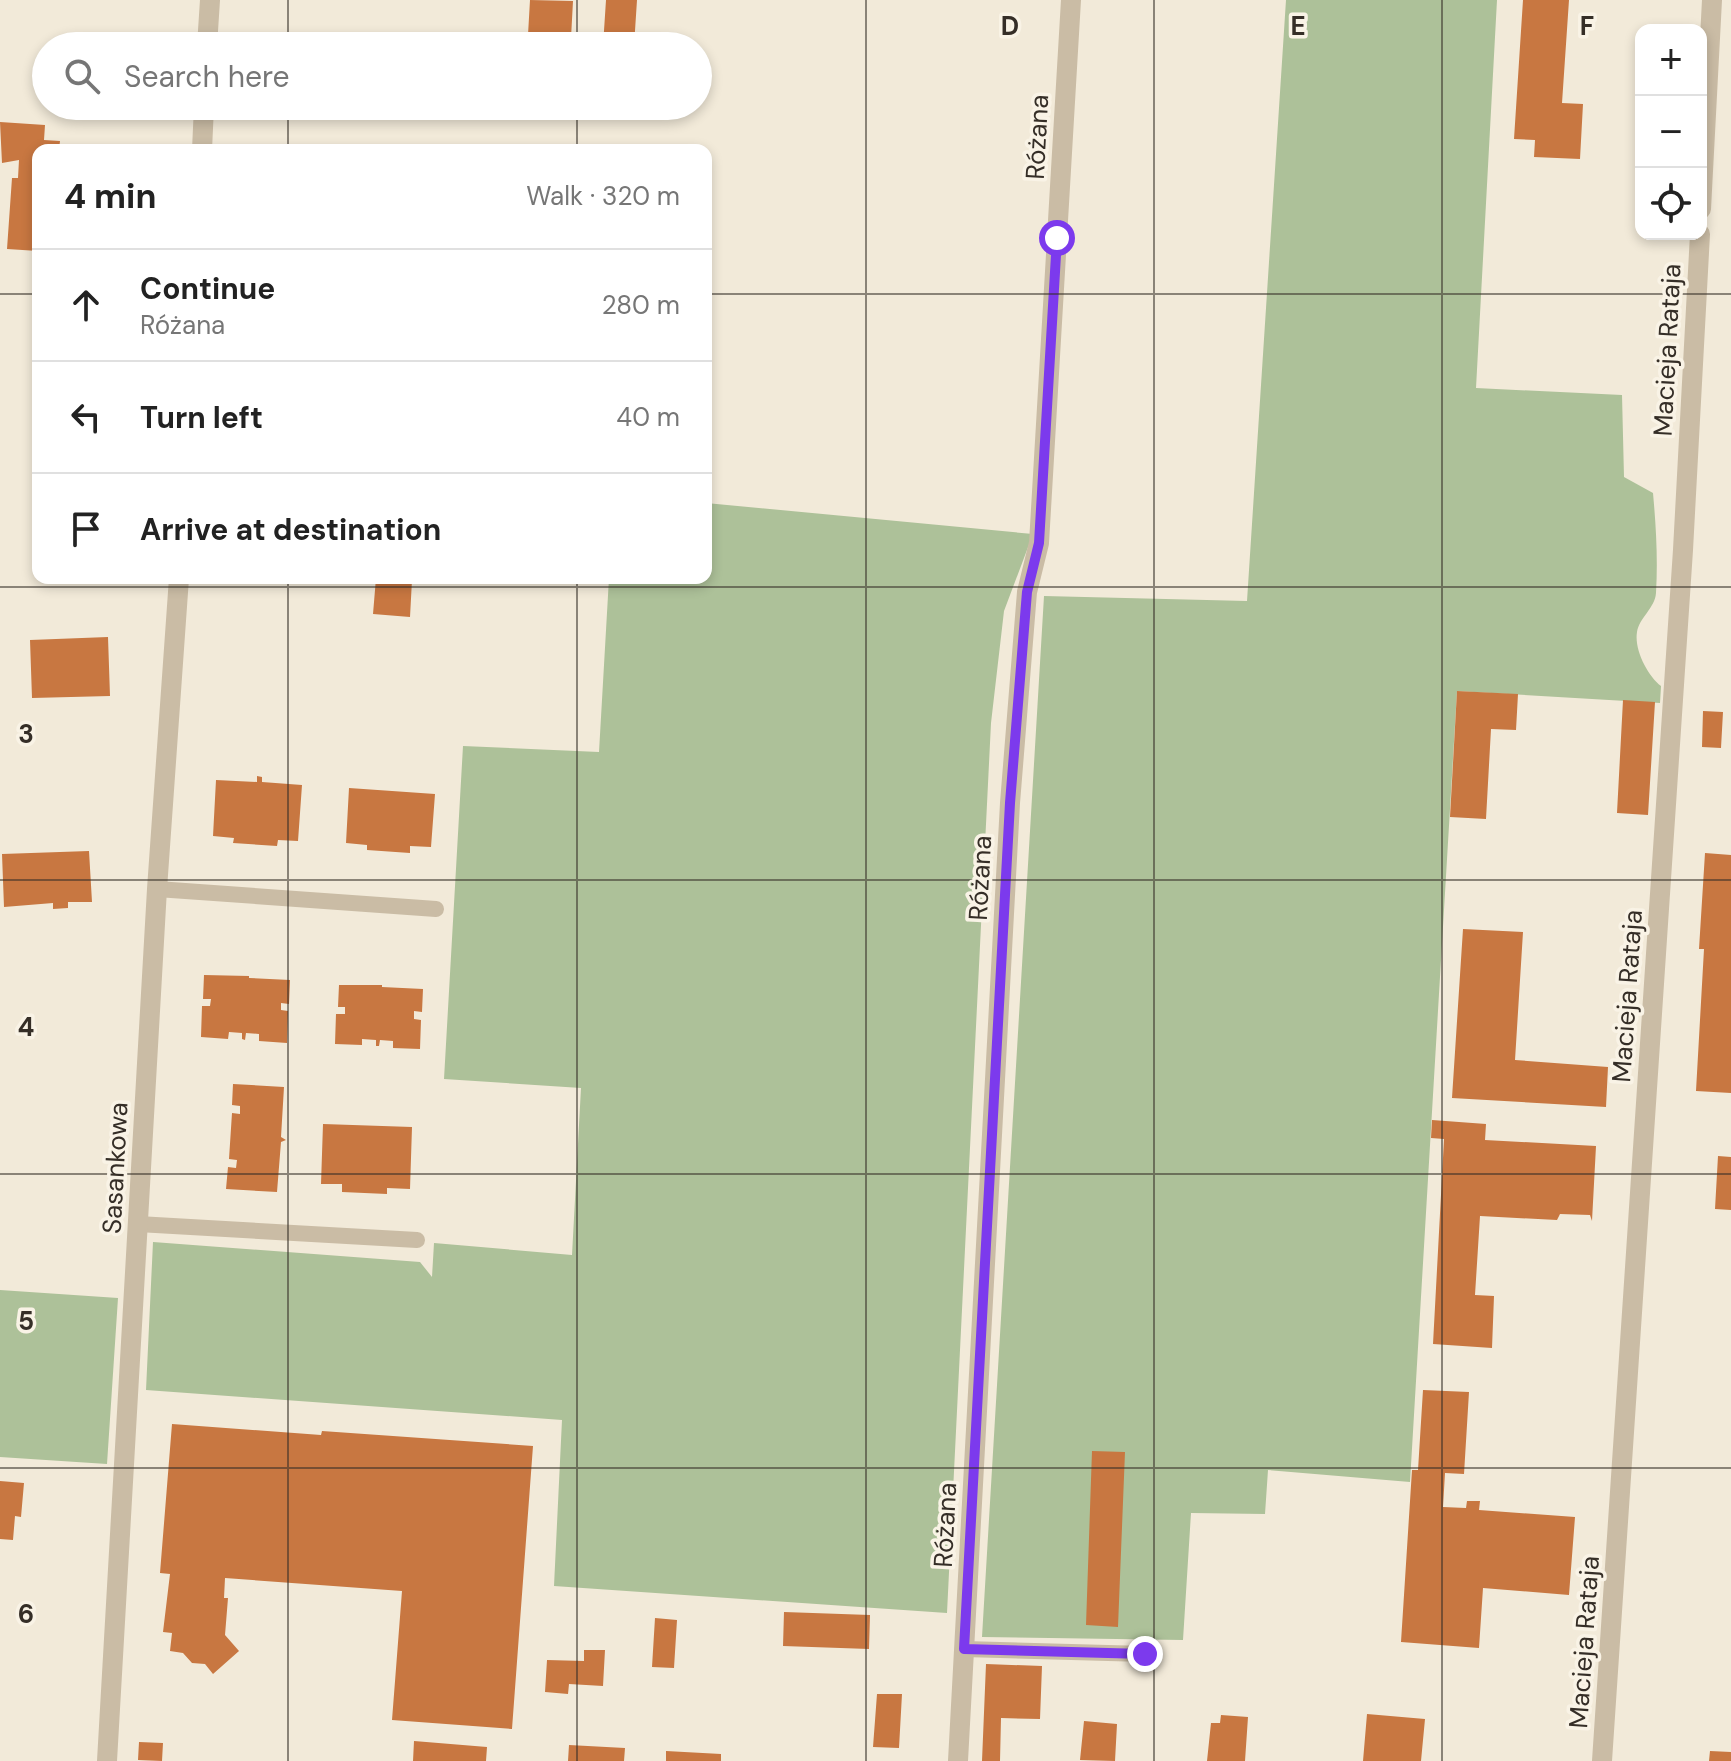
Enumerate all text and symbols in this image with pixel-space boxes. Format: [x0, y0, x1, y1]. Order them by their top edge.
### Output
text: D [1001, 9, 1019, 43]
text: E [1290, 9, 1306, 43]
text: F [1580, 9, 1594, 43]
map controls [1635, 24, 1707, 240]
button: + [1635, 24, 1707, 96]
search box [32, 32, 712, 120]
icon: search [60, 54, 104, 98]
text: Search here [124, 57, 290, 96]
street label: Różana [1018, 94, 1056, 180]
button: − [1635, 96, 1707, 168]
button: locate [1635, 168, 1707, 240]
text: 4 min [64, 174, 156, 219]
text: Walk · 320 m [526, 179, 680, 213]
route start [1039, 220, 1075, 256]
street label: Macieja Rataja [1645, 263, 1689, 437]
text: Continue [140, 269, 275, 308]
icon: ahead [64, 283, 108, 327]
text: 280 m [602, 288, 680, 322]
text: Różana [140, 308, 225, 342]
icon: left [64, 395, 108, 439]
text: Turn left [140, 398, 263, 437]
text: 40 m [616, 400, 680, 434]
icon: arrive [64, 507, 108, 551]
text: Arrive at destination [140, 510, 441, 549]
text: 3 [18, 717, 34, 751]
street label: Różana [961, 835, 999, 921]
street label: Macieja Rataja [1604, 909, 1650, 1083]
text: 4 [18, 1010, 34, 1044]
street label: Sasankowa [95, 1101, 135, 1235]
text: 5 [18, 1304, 34, 1338]
street label: Różana [926, 1482, 964, 1568]
street label: Macieja Rataja [1561, 1555, 1607, 1729]
text: 6 [18, 1597, 34, 1631]
route end [1127, 1636, 1163, 1672]

